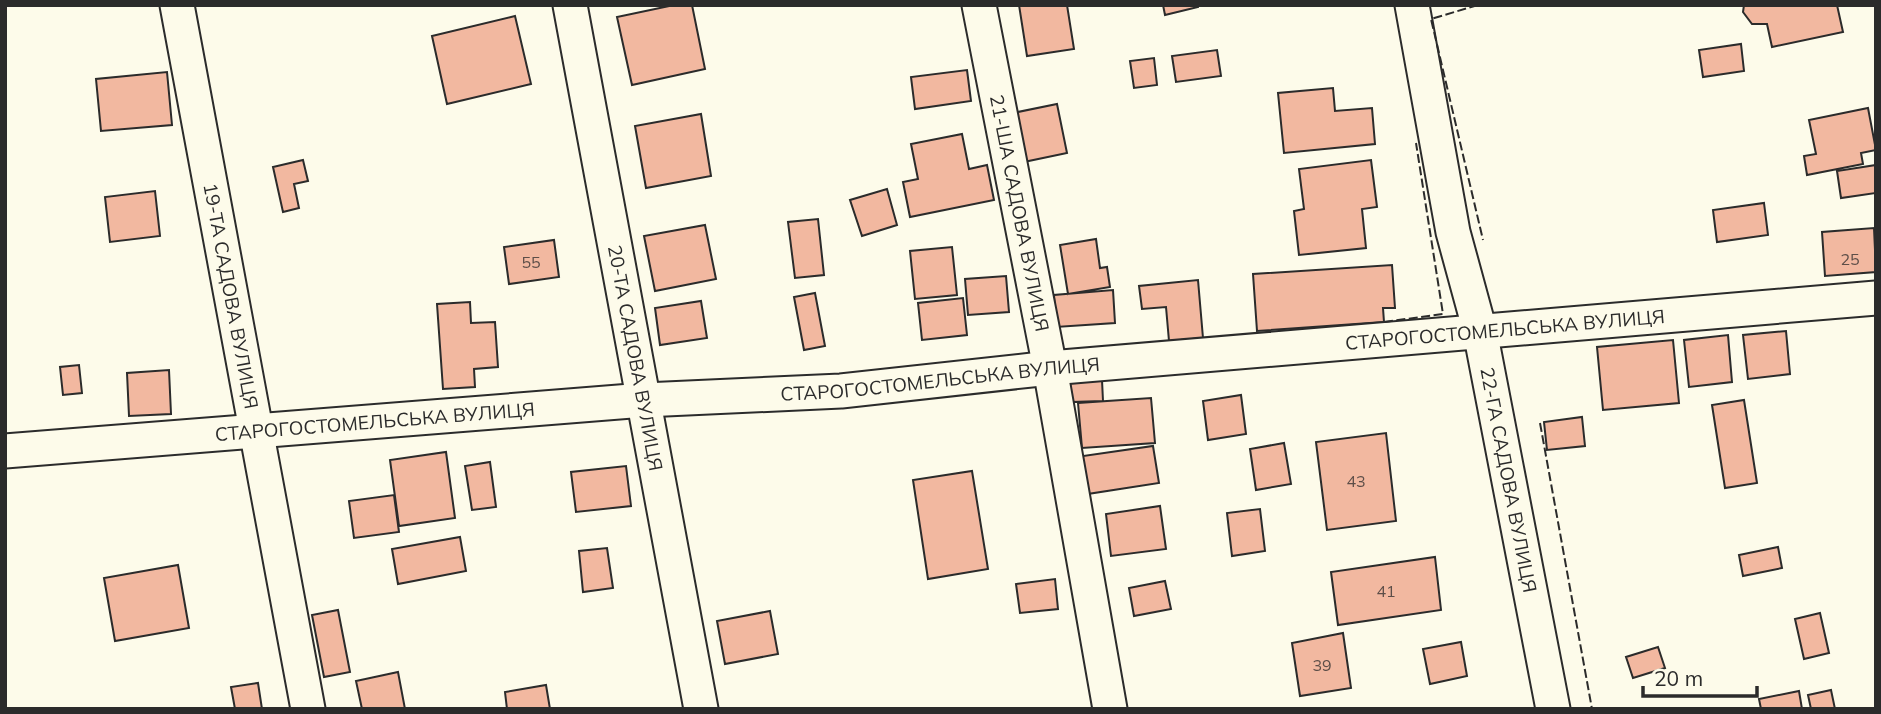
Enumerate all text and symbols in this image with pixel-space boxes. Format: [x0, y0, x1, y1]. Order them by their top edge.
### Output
street label: 21-ША САДОВА ВУЛИЦЯ [985, 93, 1055, 333]
street label: 19-ТА САДОВА ВУЛИЦЯ [198, 181, 264, 411]
street label: 20-ТА САДОВА ВУЛИЦЯ [603, 243, 668, 473]
house number: 25 [1840, 249, 1860, 269]
house number: 55 [521, 252, 541, 272]
street label: СТАРОГОСТОМЕЛЬСЬКА ВУЛИЦЯ [1344, 304, 1666, 355]
street label: СТАРОГОСТОМЕЛЬСЬКА ВУЛИЦЯ [780, 352, 1101, 406]
street label: 22-ГА САДОВА ВУЛИЦЯ [1475, 365, 1542, 595]
street label: СТАРОГОСТОМЕЛЬСЬКА ВУЛИЦЯ [214, 397, 536, 446]
house number: 43 [1346, 471, 1366, 491]
house number: 41 [1376, 581, 1396, 601]
scale bar [1643, 654, 1757, 698]
house number: 39 [1312, 655, 1332, 675]
text: 20 m [1654, 665, 1703, 691]

